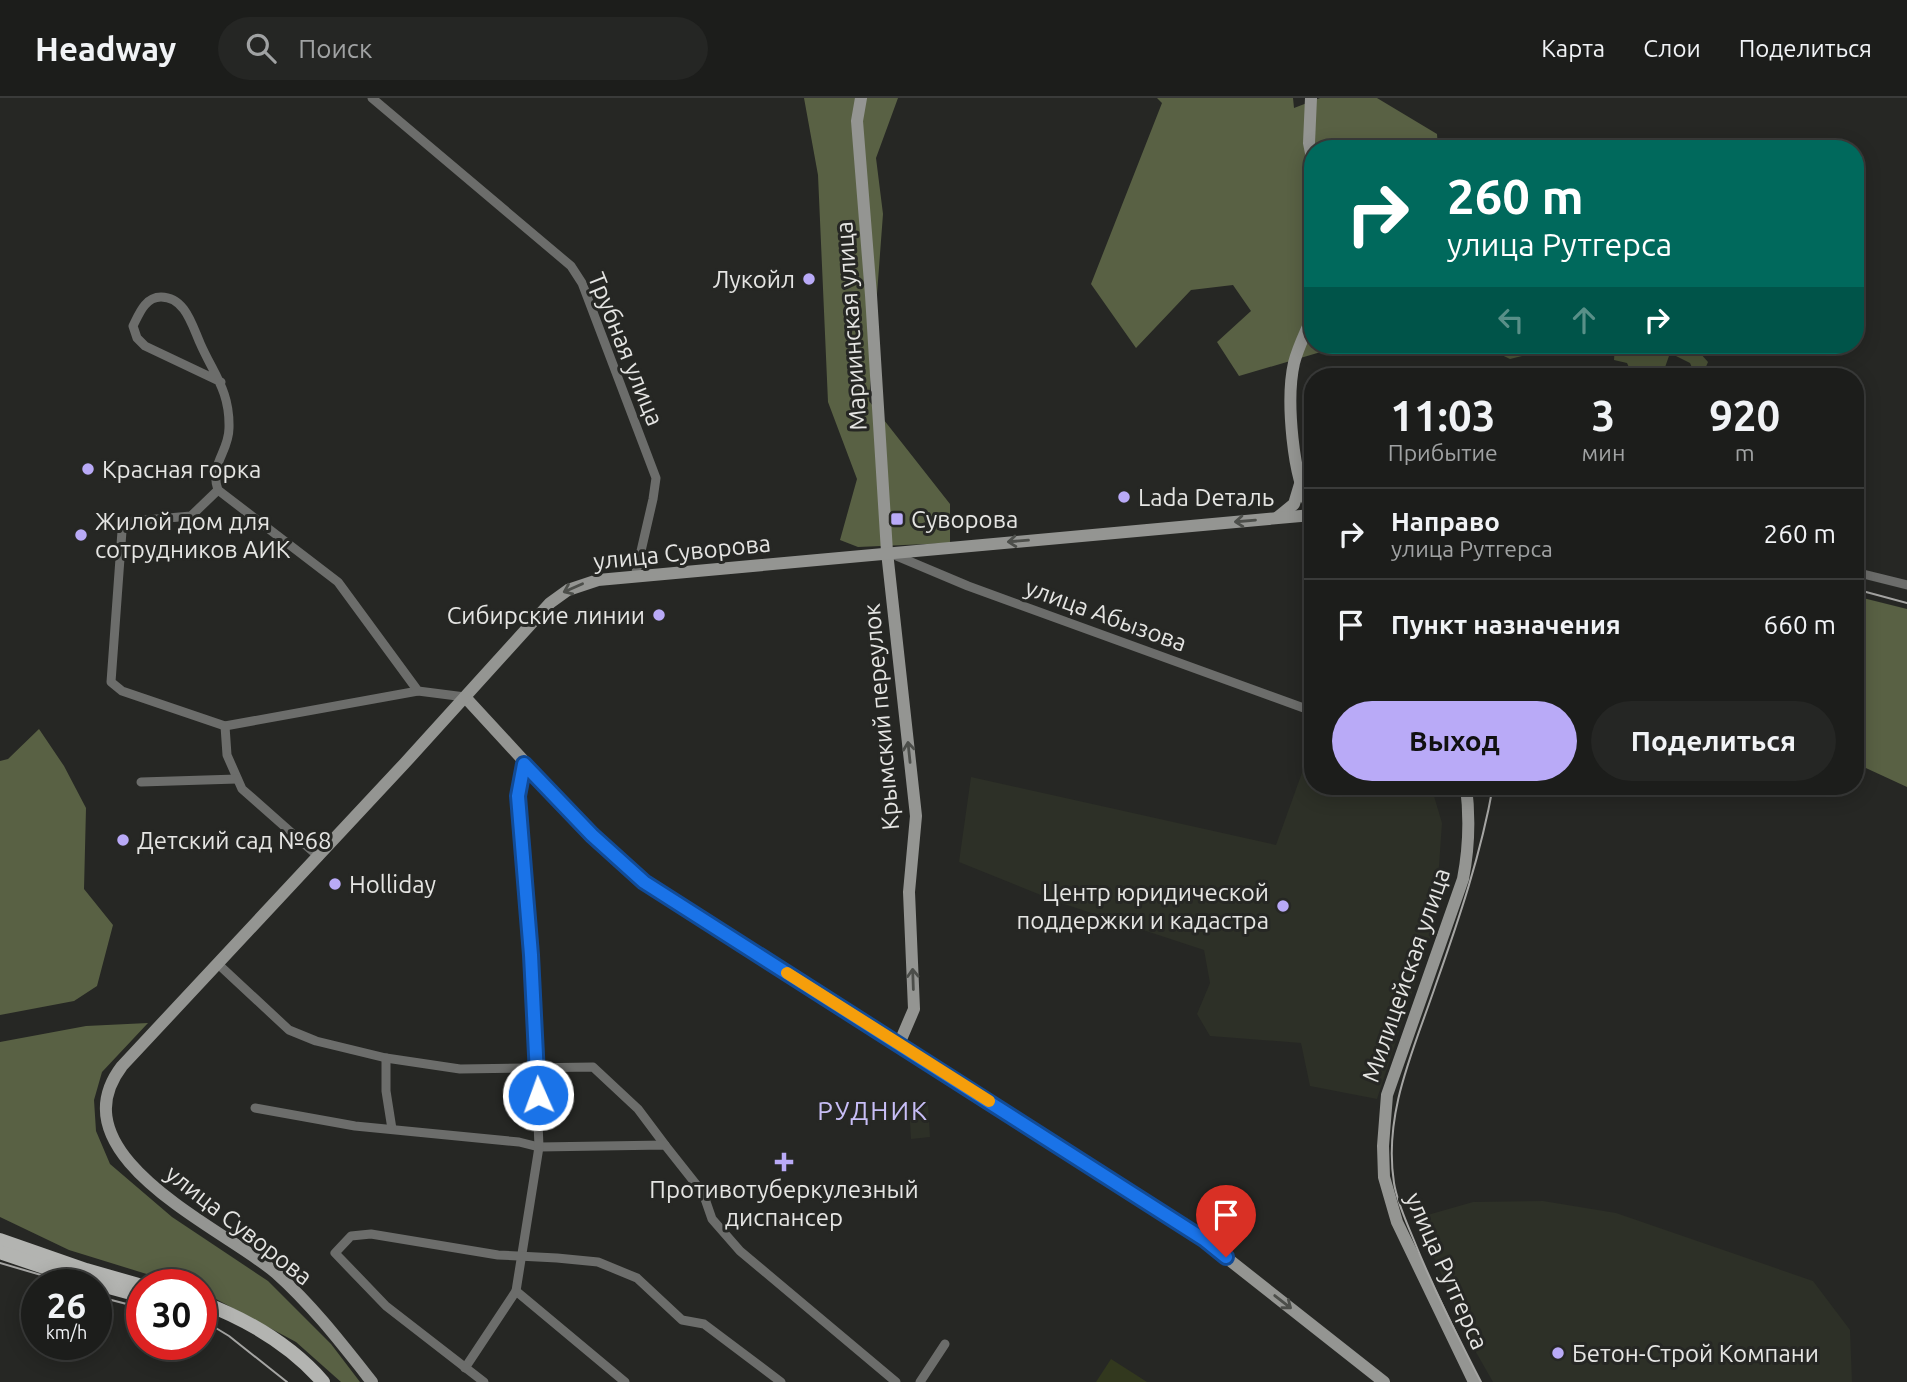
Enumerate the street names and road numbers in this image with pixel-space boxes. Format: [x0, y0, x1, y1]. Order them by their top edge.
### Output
street label: Мариинская улица [830, 221, 872, 431]
street label: Трубная улица [583, 268, 669, 430]
street label: улица Суворова [592, 529, 772, 575]
street label: улица Абызова [1022, 573, 1190, 657]
street label: Крымский переулок [858, 603, 904, 831]
street label: Милицейская улица [1357, 864, 1455, 1086]
street label: улица Суворова [160, 1159, 318, 1291]
street label: улица Рутгерса [1400, 1188, 1494, 1354]

